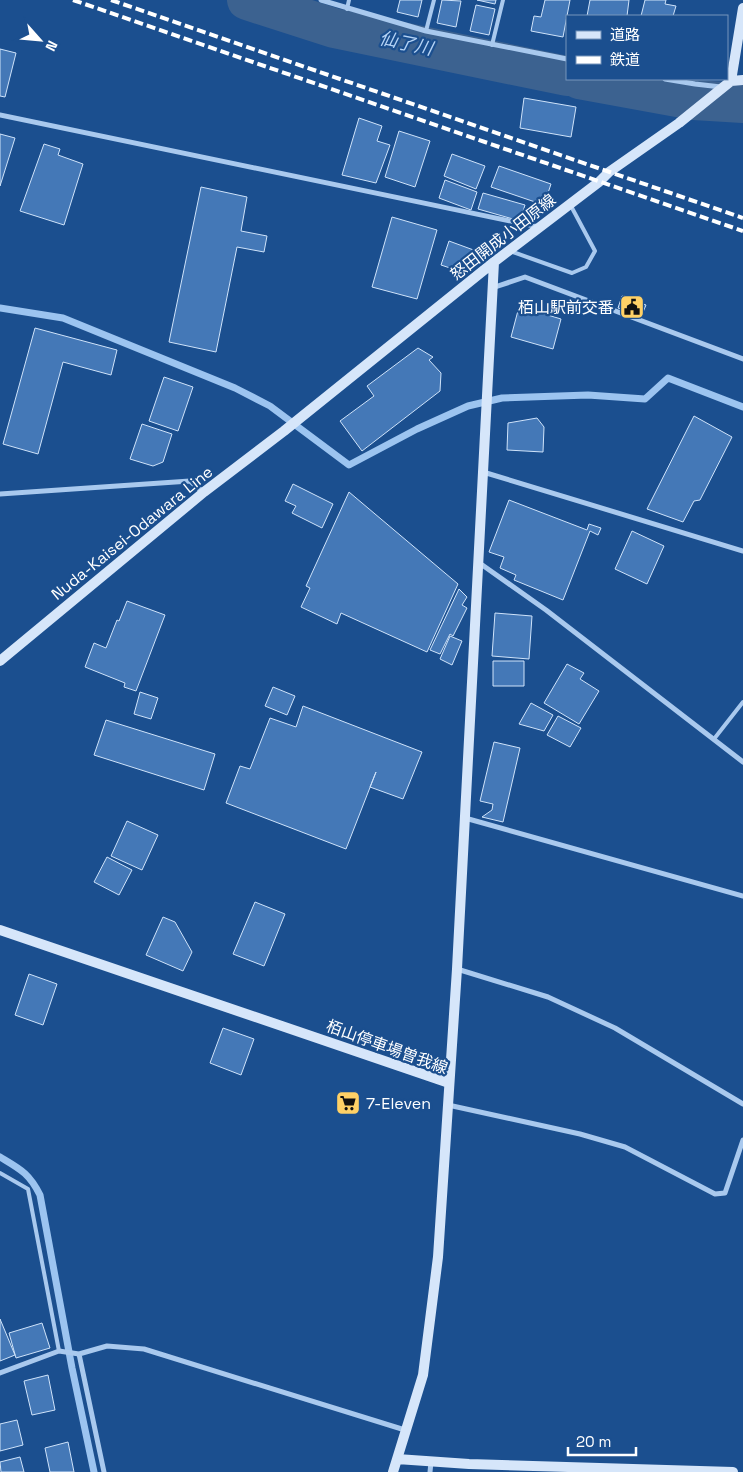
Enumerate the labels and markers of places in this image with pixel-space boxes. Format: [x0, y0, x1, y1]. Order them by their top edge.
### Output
public building icon: 栢山駅前交番 [619, 294, 645, 320]
place label: 栢山駅前交番 [518, 297, 614, 318]
supermarket icon: 7-Eleven [335, 1090, 361, 1116]
place label: 7-Eleven [366, 1093, 431, 1114]

